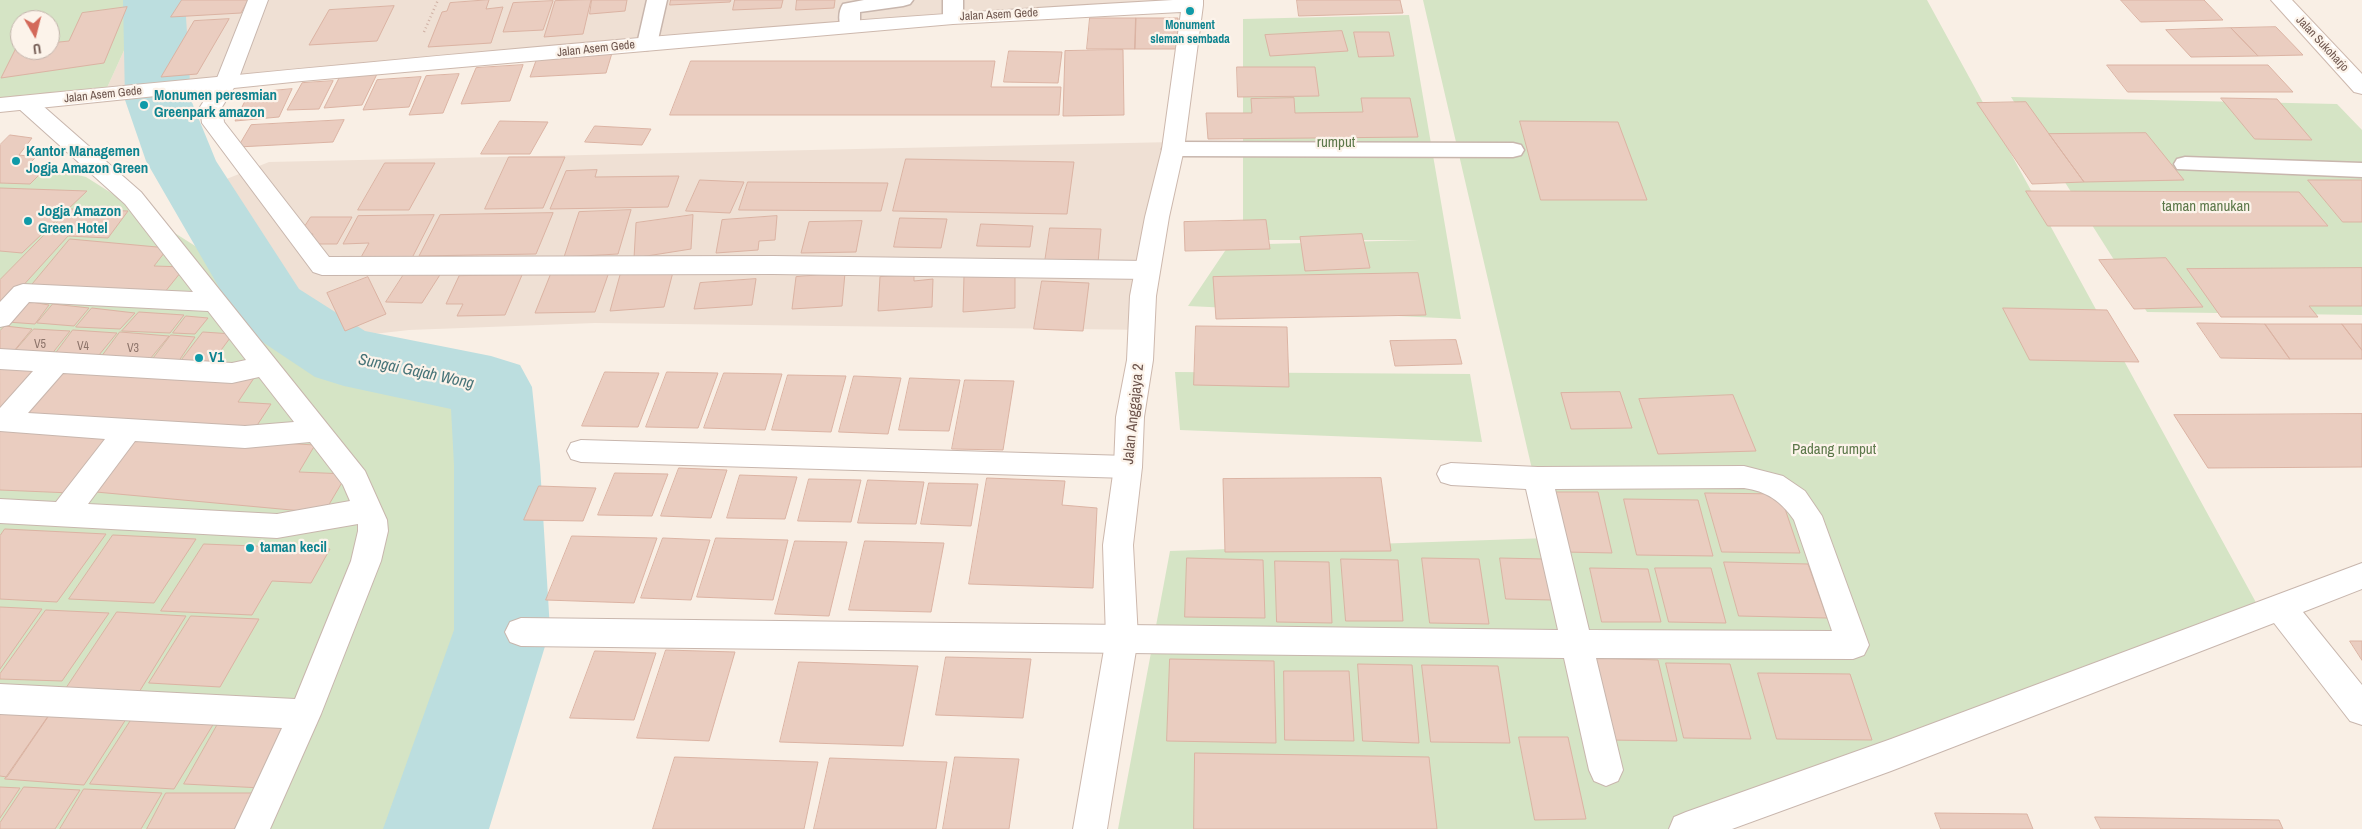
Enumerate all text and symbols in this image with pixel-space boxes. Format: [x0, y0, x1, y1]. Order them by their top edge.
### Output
marker: Monument sleman sembada [1184, 5, 1196, 17]
street label: Jalan Asem Gede [960, 6, 1038, 24]
north arrow [10, 10, 60, 60]
street label: Jalan Sukoharjo [2293, 13, 2351, 75]
place label: Monument sleman sembada [1150, 19, 1230, 47]
street label: Jalan Asem Gede [556, 38, 636, 60]
text: U [32, 39, 42, 58]
street label: Jalan Asem Gede [63, 84, 143, 106]
place label: Monumen peresmian Greenpark amazon [154, 87, 277, 122]
marker: Monumen peresmian Greenpark amazon [138, 99, 150, 111]
park label: rumput [1317, 134, 1355, 152]
place label: Kantor Managemen Jogja Amazon Green [26, 143, 148, 178]
marker: Kantor Managemen Jogja Amazon Green [10, 155, 22, 167]
park label: taman manukan [2162, 198, 2250, 216]
place label: Jogja Amazon Green Hotel [38, 203, 121, 238]
marker: Jogja Amazon Green Hotel [22, 215, 34, 227]
house number: V5 [34, 338, 46, 352]
house number: V4 [77, 340, 89, 354]
house number: V3 [127, 342, 139, 356]
place label: V1 [209, 349, 224, 367]
water label: Sungai Gajah Wong [356, 350, 476, 394]
marker: V1 [193, 352, 205, 364]
street label: Jalan Anggajaya 2 [1120, 363, 1148, 465]
park label: Padang rumput [1792, 441, 1876, 459]
place label: taman kecil [260, 539, 327, 557]
marker: taman kecil [244, 542, 256, 554]

